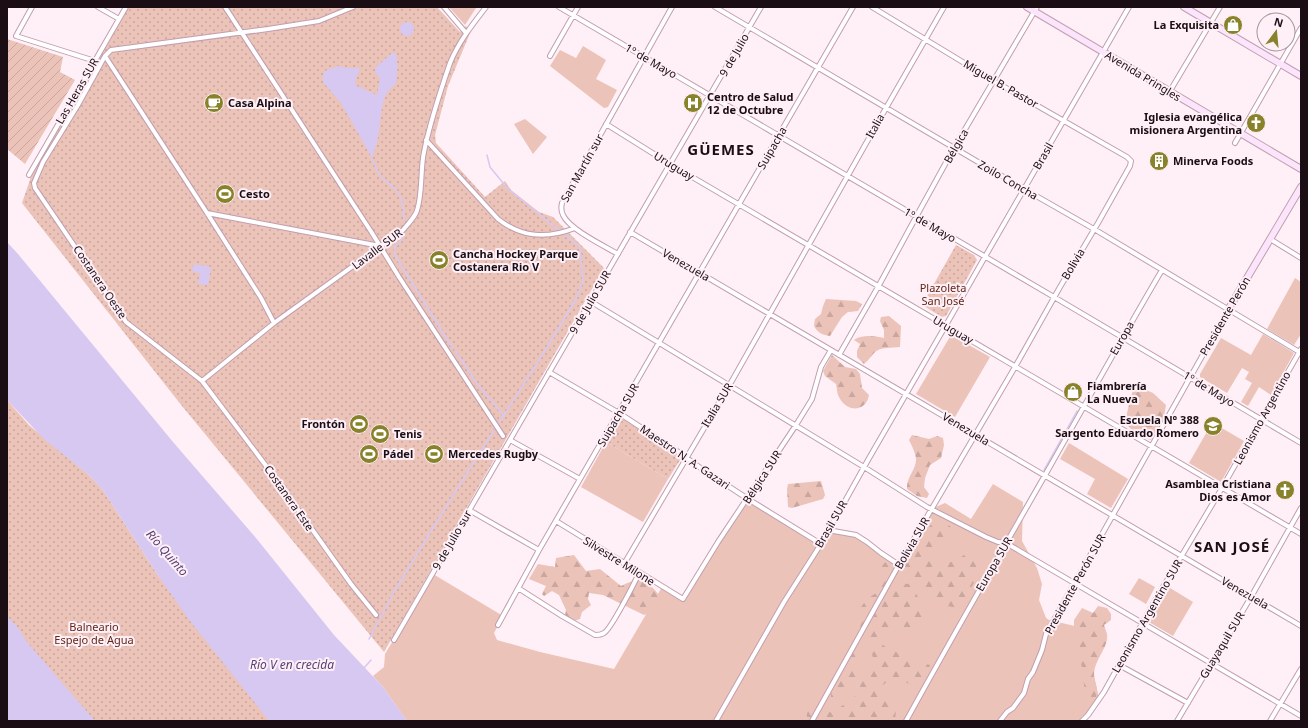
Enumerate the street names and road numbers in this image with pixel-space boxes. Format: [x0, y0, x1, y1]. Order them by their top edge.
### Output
street label: 9 de Julio [715, 30, 752, 79]
street label: 1º de Mayo [623, 40, 680, 82]
street label: Avenida Pringles [1102, 47, 1184, 104]
street label: Las Heras SUR [52, 55, 102, 127]
street label: Miguel B. Pastor [961, 56, 1042, 111]
street label: Italia [862, 111, 887, 141]
street label: Suipacha [753, 124, 790, 172]
street label: Bélgica [940, 126, 971, 166]
street label: San Martín sur [557, 131, 607, 204]
street label: Brasil [1029, 140, 1056, 172]
street label: Uruguay [651, 148, 698, 184]
street label: Zoilo Concha [976, 156, 1041, 203]
street label: 1º de Mayo [902, 204, 959, 246]
street label: Lavalle SUR [348, 225, 405, 272]
street label: Costanera Oeste [70, 242, 131, 321]
street label: Venezuela [660, 245, 713, 284]
street label: Bolivia [1057, 245, 1088, 282]
street label: 9 de Julio SUR [565, 267, 614, 336]
street label: Presidente Perón [1196, 274, 1253, 358]
street label: Uruguay [930, 312, 977, 347]
street label: Europa [1106, 318, 1137, 357]
street label: 1º de Mayo [1181, 367, 1238, 410]
street label: Leonismo Argentino [1230, 368, 1294, 467]
street label: Suipacha SUR [593, 380, 642, 449]
street label: Italia SUR [697, 380, 736, 430]
street label: Venezuela [940, 409, 993, 449]
street label: Maestro N. A. Gazari [637, 421, 733, 492]
street label: Bélgica SUR [739, 447, 785, 506]
street label: Costanera Este [261, 462, 318, 534]
street label: Brasil SUR [811, 497, 850, 550]
street label: 9 de Julio sur [428, 507, 475, 572]
street label: Bolivia SUR [891, 514, 933, 572]
street label: Presidente Perón SUR [1041, 531, 1108, 637]
street label: Silvestre Milone [581, 533, 658, 589]
street label: Europa SUR [972, 534, 1015, 594]
street label: Leonismo Argentino SUR [1108, 556, 1185, 675]
street label: Venezuela [1219, 573, 1272, 612]
street label: Guayaquil SUR [1196, 608, 1248, 681]

